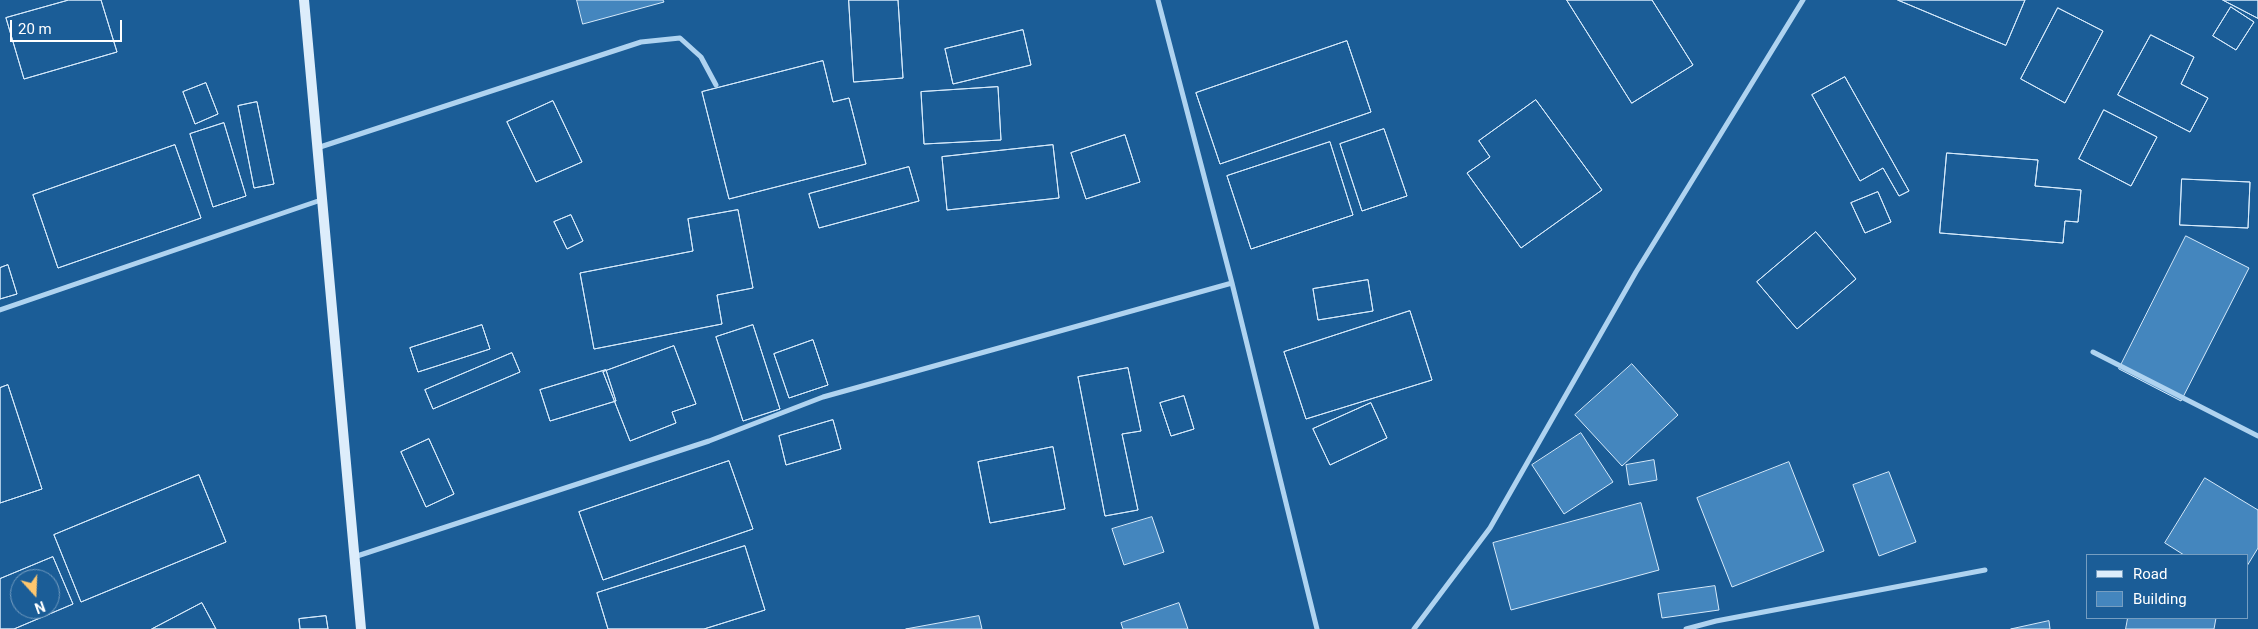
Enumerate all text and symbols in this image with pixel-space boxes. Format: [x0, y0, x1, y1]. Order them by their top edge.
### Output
scale bar [12, 10, 125, 42]
text: 20 m [18, 20, 52, 38]
legend [2086, 554, 2248, 619]
text: Road [2133, 565, 2167, 583]
north arrow [10, 569, 60, 619]
text: Building [2133, 590, 2187, 608]
text: N [32, 598, 47, 616]

